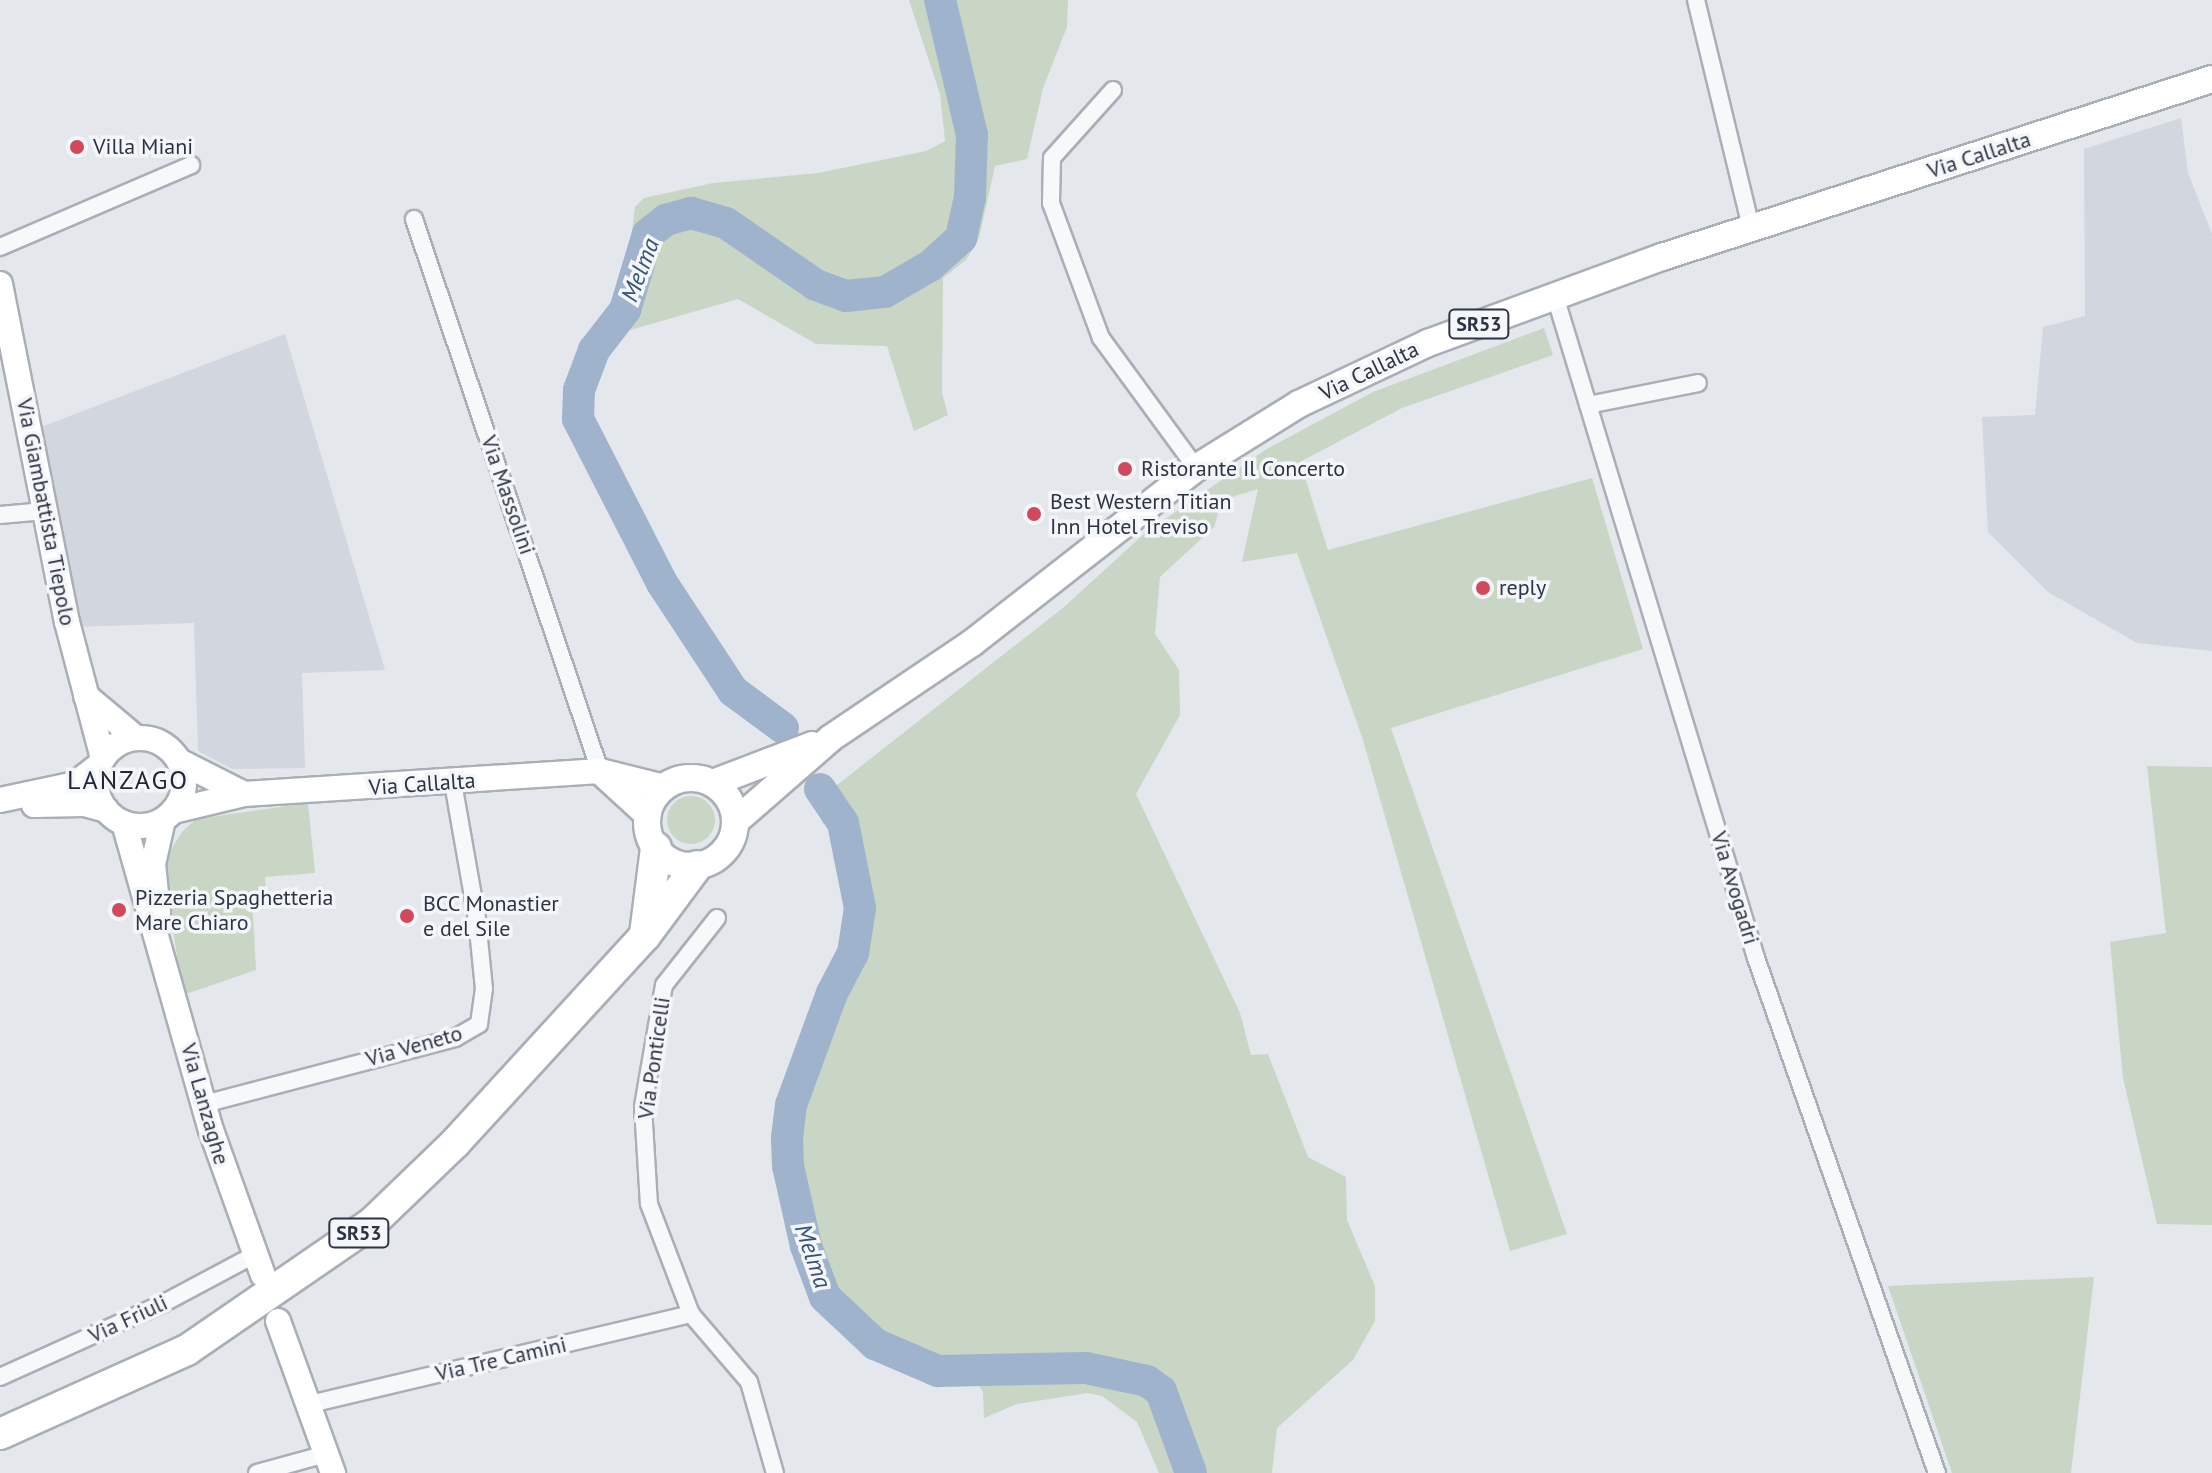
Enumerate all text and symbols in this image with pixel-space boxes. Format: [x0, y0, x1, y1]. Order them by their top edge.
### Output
street label: Via Callalta [1924, 126, 2034, 184]
place label: Villa Miani [93, 134, 193, 160]
marker: Villa Miani [68, 138, 86, 156]
water label: Melma [615, 234, 665, 306]
road number: SR53 [1447, 308, 1511, 340]
street label: Via Callalta [1315, 336, 1423, 406]
street label: Via Giambattista Tiepolo [11, 396, 81, 628]
street label: Via Massolini [475, 432, 541, 558]
place label: Ristorante Il Concerto [1141, 456, 1345, 482]
marker: Ristorante Il Concerto [1116, 460, 1134, 478]
place label: Best Western Titian Inn Hotel Treviso [1050, 488, 1233, 540]
marker: Best Western Titian Inn Hotel Treviso [1025, 505, 1043, 523]
place label: reply [1499, 575, 1546, 601]
marker: reply [1474, 579, 1492, 597]
district label: LANZAGO [67, 764, 189, 796]
street label: Via Callalta [368, 767, 476, 801]
street label: Via Avogadri [1705, 828, 1765, 948]
place label: Pizzeria Spaghetteria Mare Chiaro [135, 884, 334, 936]
place label: BCC Monastier e del Sile [423, 890, 560, 942]
marker: Pizzeria Spaghetteria Mare Chiaro [110, 901, 128, 919]
marker: BCC Monastier e del Sile [398, 907, 416, 925]
street label: Via Ponticelli [632, 995, 676, 1121]
street label: Via Veneto [362, 1020, 466, 1072]
street label: Via Lanzaghe [175, 1040, 235, 1168]
road number: SR53 [327, 1217, 391, 1249]
water label: Melma [789, 1220, 837, 1292]
street label: Via Friuli [84, 1289, 172, 1349]
street label: Via Tre Camini [433, 1331, 569, 1387]

